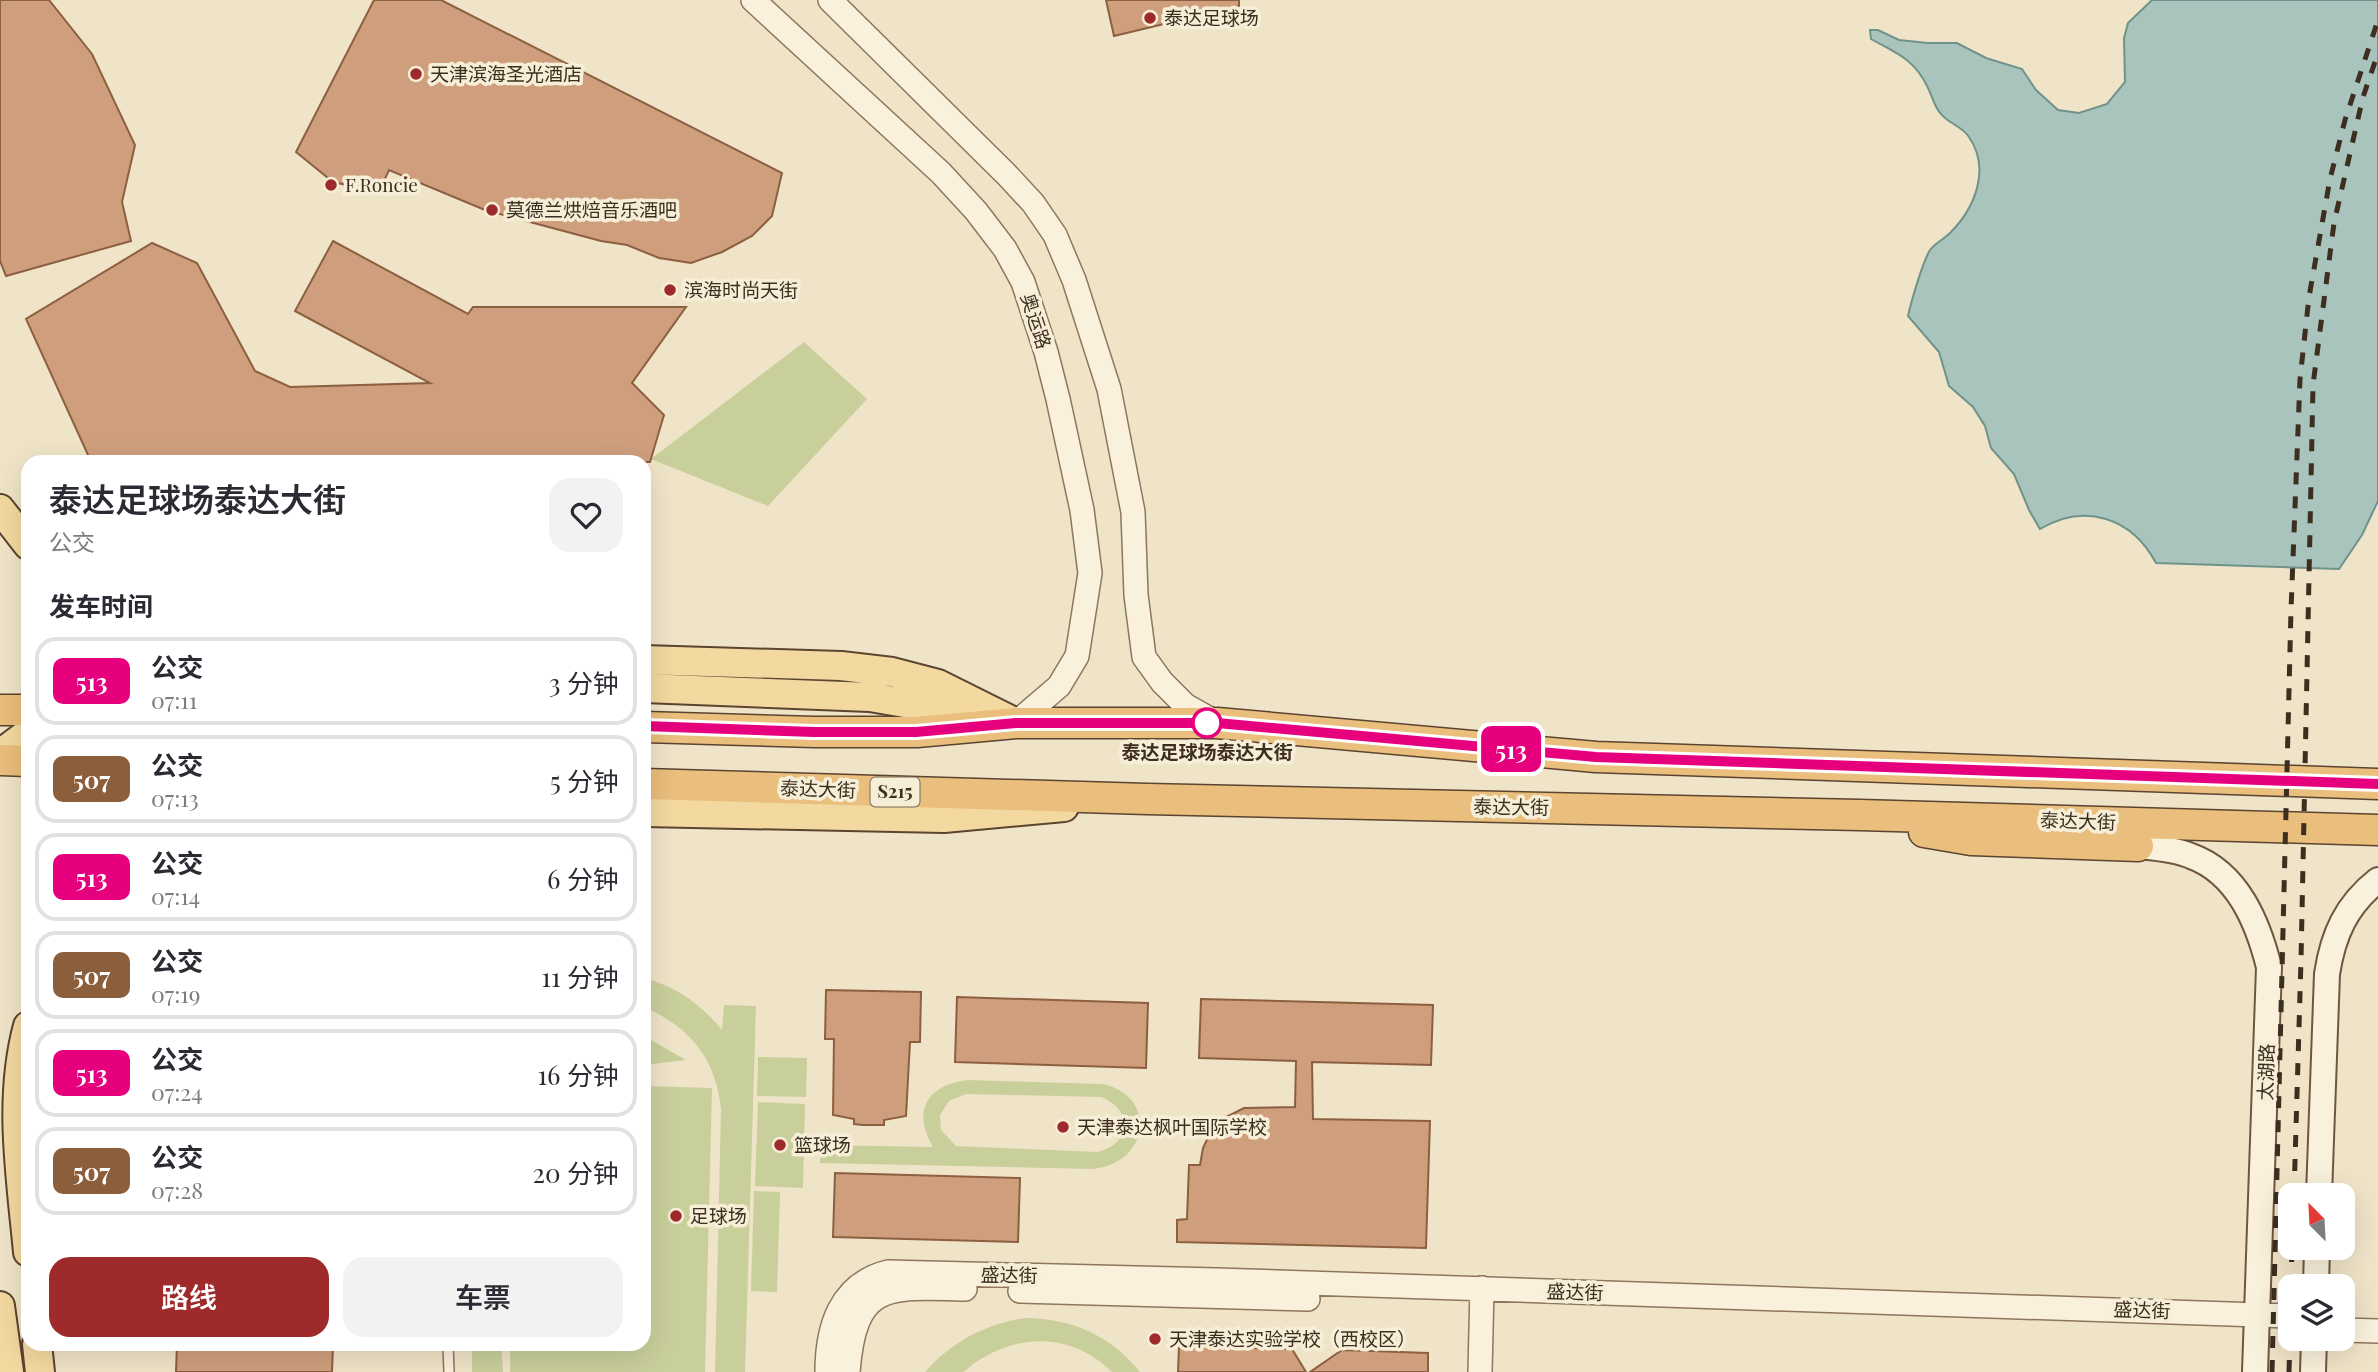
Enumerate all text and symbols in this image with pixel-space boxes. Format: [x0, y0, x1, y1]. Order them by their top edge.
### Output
place label: 泰达足球场 [1164, 4, 1259, 30]
marker: 泰达足球场 [1142, 10, 1158, 26]
place label: 天津滨海圣光酒店 [430, 60, 582, 86]
marker: 天津滨海圣光酒店 [408, 66, 424, 82]
place label: F.Roncie [345, 171, 418, 197]
marker: F.Roncie [323, 177, 339, 193]
place label: 莫德兰烘焙音乐酒吧 [506, 196, 677, 222]
marker: 莫德兰烘焙音乐酒吧 [484, 202, 500, 218]
place label: 滨海时尚天街 [684, 276, 798, 302]
marker: 滨海时尚天街 [662, 282, 678, 298]
street label: 奥运路 [1016, 290, 1058, 352]
text: 泰达足球场泰达大街 [49, 476, 346, 520]
button: heart [549, 478, 623, 552]
text: 公交 [49, 526, 95, 557]
text: 发车时间 [49, 588, 153, 623]
text: 公交 [151, 649, 203, 684]
text: 513 [76, 665, 107, 697]
text: 3 分钟 [549, 665, 619, 700]
text: 07:11 [151, 684, 197, 715]
marker: 泰达足球场泰达大街 [1192, 708, 1222, 738]
line badge: 513 [1471, 726, 1551, 772]
text: 513 [1495, 733, 1527, 765]
place label: 泰达足球场泰达大街 [1121, 738, 1293, 764]
text: 公交 [151, 747, 203, 782]
text: 507 [73, 763, 110, 795]
text: 5 分钟 [550, 763, 619, 798]
street label: 泰达大街 [780, 774, 856, 802]
road number: S215 [870, 778, 920, 806]
text: 07:13 [151, 782, 199, 813]
street label: 泰达大街 [1473, 792, 1549, 820]
street label: 泰达大街 [2040, 806, 2116, 834]
text: 公交 [151, 845, 203, 880]
text: 513 [76, 861, 107, 893]
text: 6 分钟 [547, 861, 619, 896]
text: 07:14 [151, 880, 200, 911]
text: 公交 [151, 943, 203, 978]
text: 507 [73, 959, 110, 991]
text: 11 分钟 [541, 959, 619, 994]
text: 07:19 [151, 978, 200, 1009]
text: 公交 [151, 1041, 203, 1076]
street label: 太湖路 [2251, 1043, 2279, 1101]
text: 513 [76, 1057, 107, 1089]
text: 16 分钟 [537, 1057, 619, 1092]
text: 07:24 [151, 1076, 203, 1107]
place label: 天津泰达枫叶国际学校 [1077, 1113, 1267, 1139]
marker: 天津泰达枫叶国际学校 [1055, 1119, 1071, 1135]
place label: 篮球场 [794, 1131, 851, 1157]
marker: 篮球场 [772, 1137, 788, 1153]
text: 公交 [151, 1139, 203, 1174]
text: 507 [73, 1155, 110, 1187]
text: 20 分钟 [532, 1155, 619, 1190]
text: 07:28 [151, 1174, 203, 1205]
north arrow [2278, 1183, 2356, 1260]
map controls [2278, 1183, 2355, 1351]
place label: 足球场 [690, 1202, 747, 1228]
marker: 足球场 [668, 1208, 684, 1224]
button: 路线 [49, 1257, 329, 1337]
button: 车票 [343, 1257, 623, 1337]
street label: 盛达街 [980, 1261, 1038, 1287]
button: layers [2278, 1274, 2355, 1351]
street label: 盛达街 [1546, 1277, 1604, 1305]
street label: 盛达街 [2113, 1295, 2171, 1323]
place label: 天津泰达实验学校（西校区） [1169, 1325, 1416, 1351]
marker: 天津泰达实验学校（西校区） [1147, 1331, 1163, 1347]

